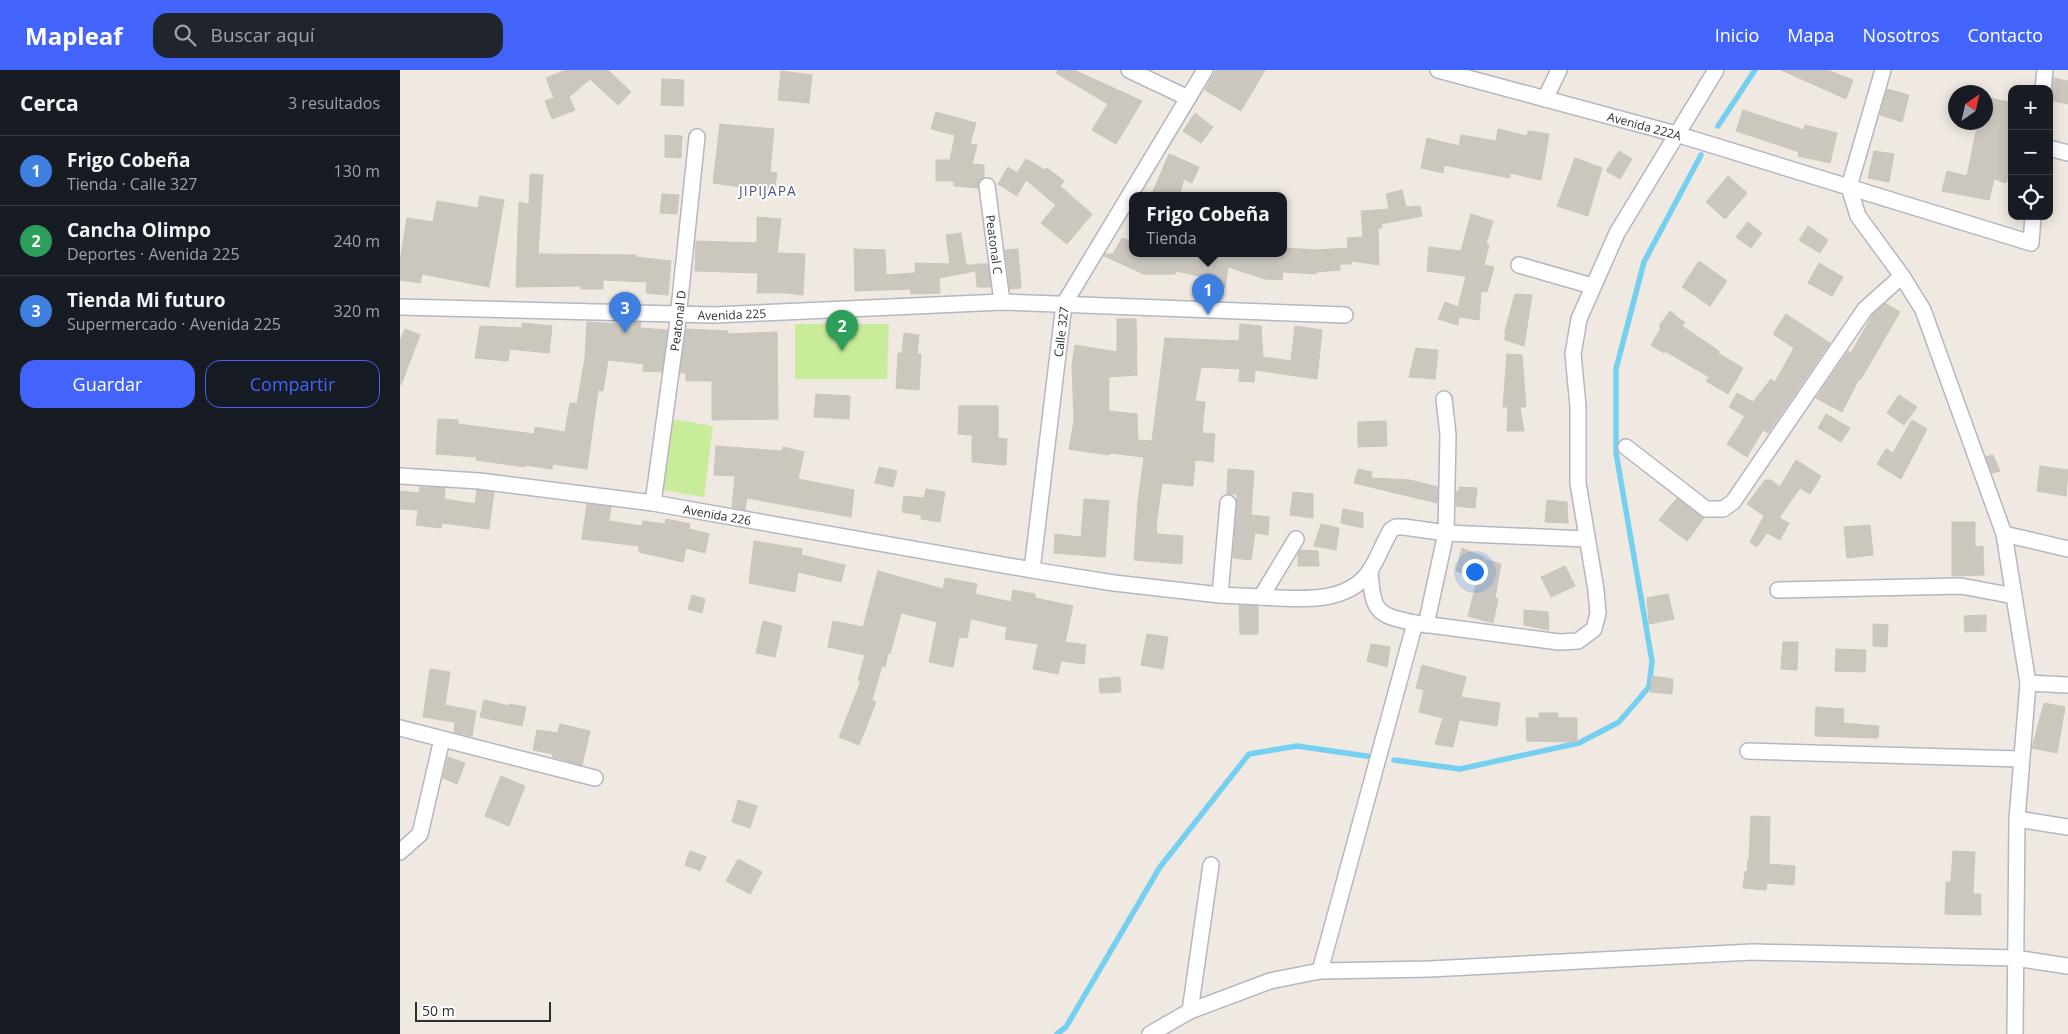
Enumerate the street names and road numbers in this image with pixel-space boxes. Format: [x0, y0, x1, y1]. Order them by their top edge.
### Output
street label: Avenida 222A [1606, 107, 1684, 144]
street label: Peatonal C [982, 214, 1007, 276]
street label: Peatonal D [665, 289, 689, 352]
street label: Avenida 225 [697, 304, 767, 324]
street label: Calle 327 [1049, 305, 1072, 358]
street label: Avenida 226 [682, 500, 753, 529]

